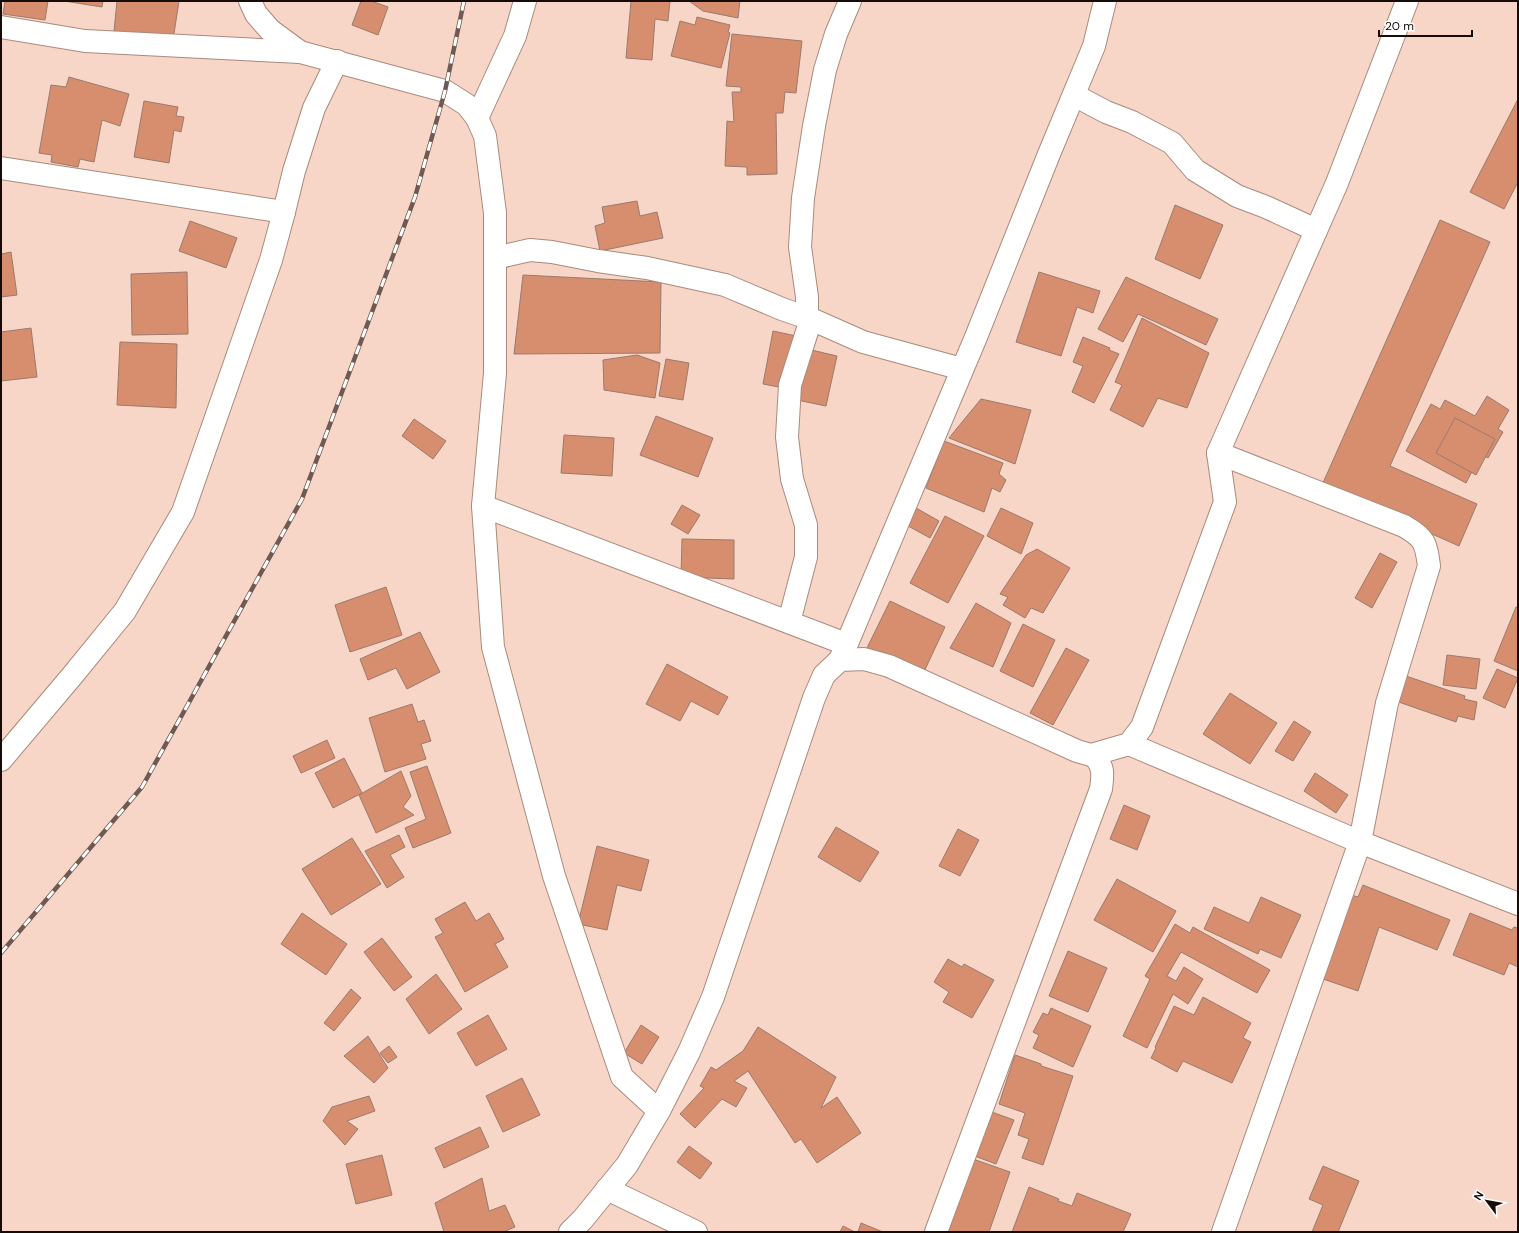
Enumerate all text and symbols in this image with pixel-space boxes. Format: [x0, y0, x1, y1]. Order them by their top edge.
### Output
scale bar [1379, 12, 1472, 38]
text: 20 m [1385, 18, 1414, 34]
north arrow [1467, 1181, 1507, 1221]
text: N [1470, 1189, 1487, 1203]

